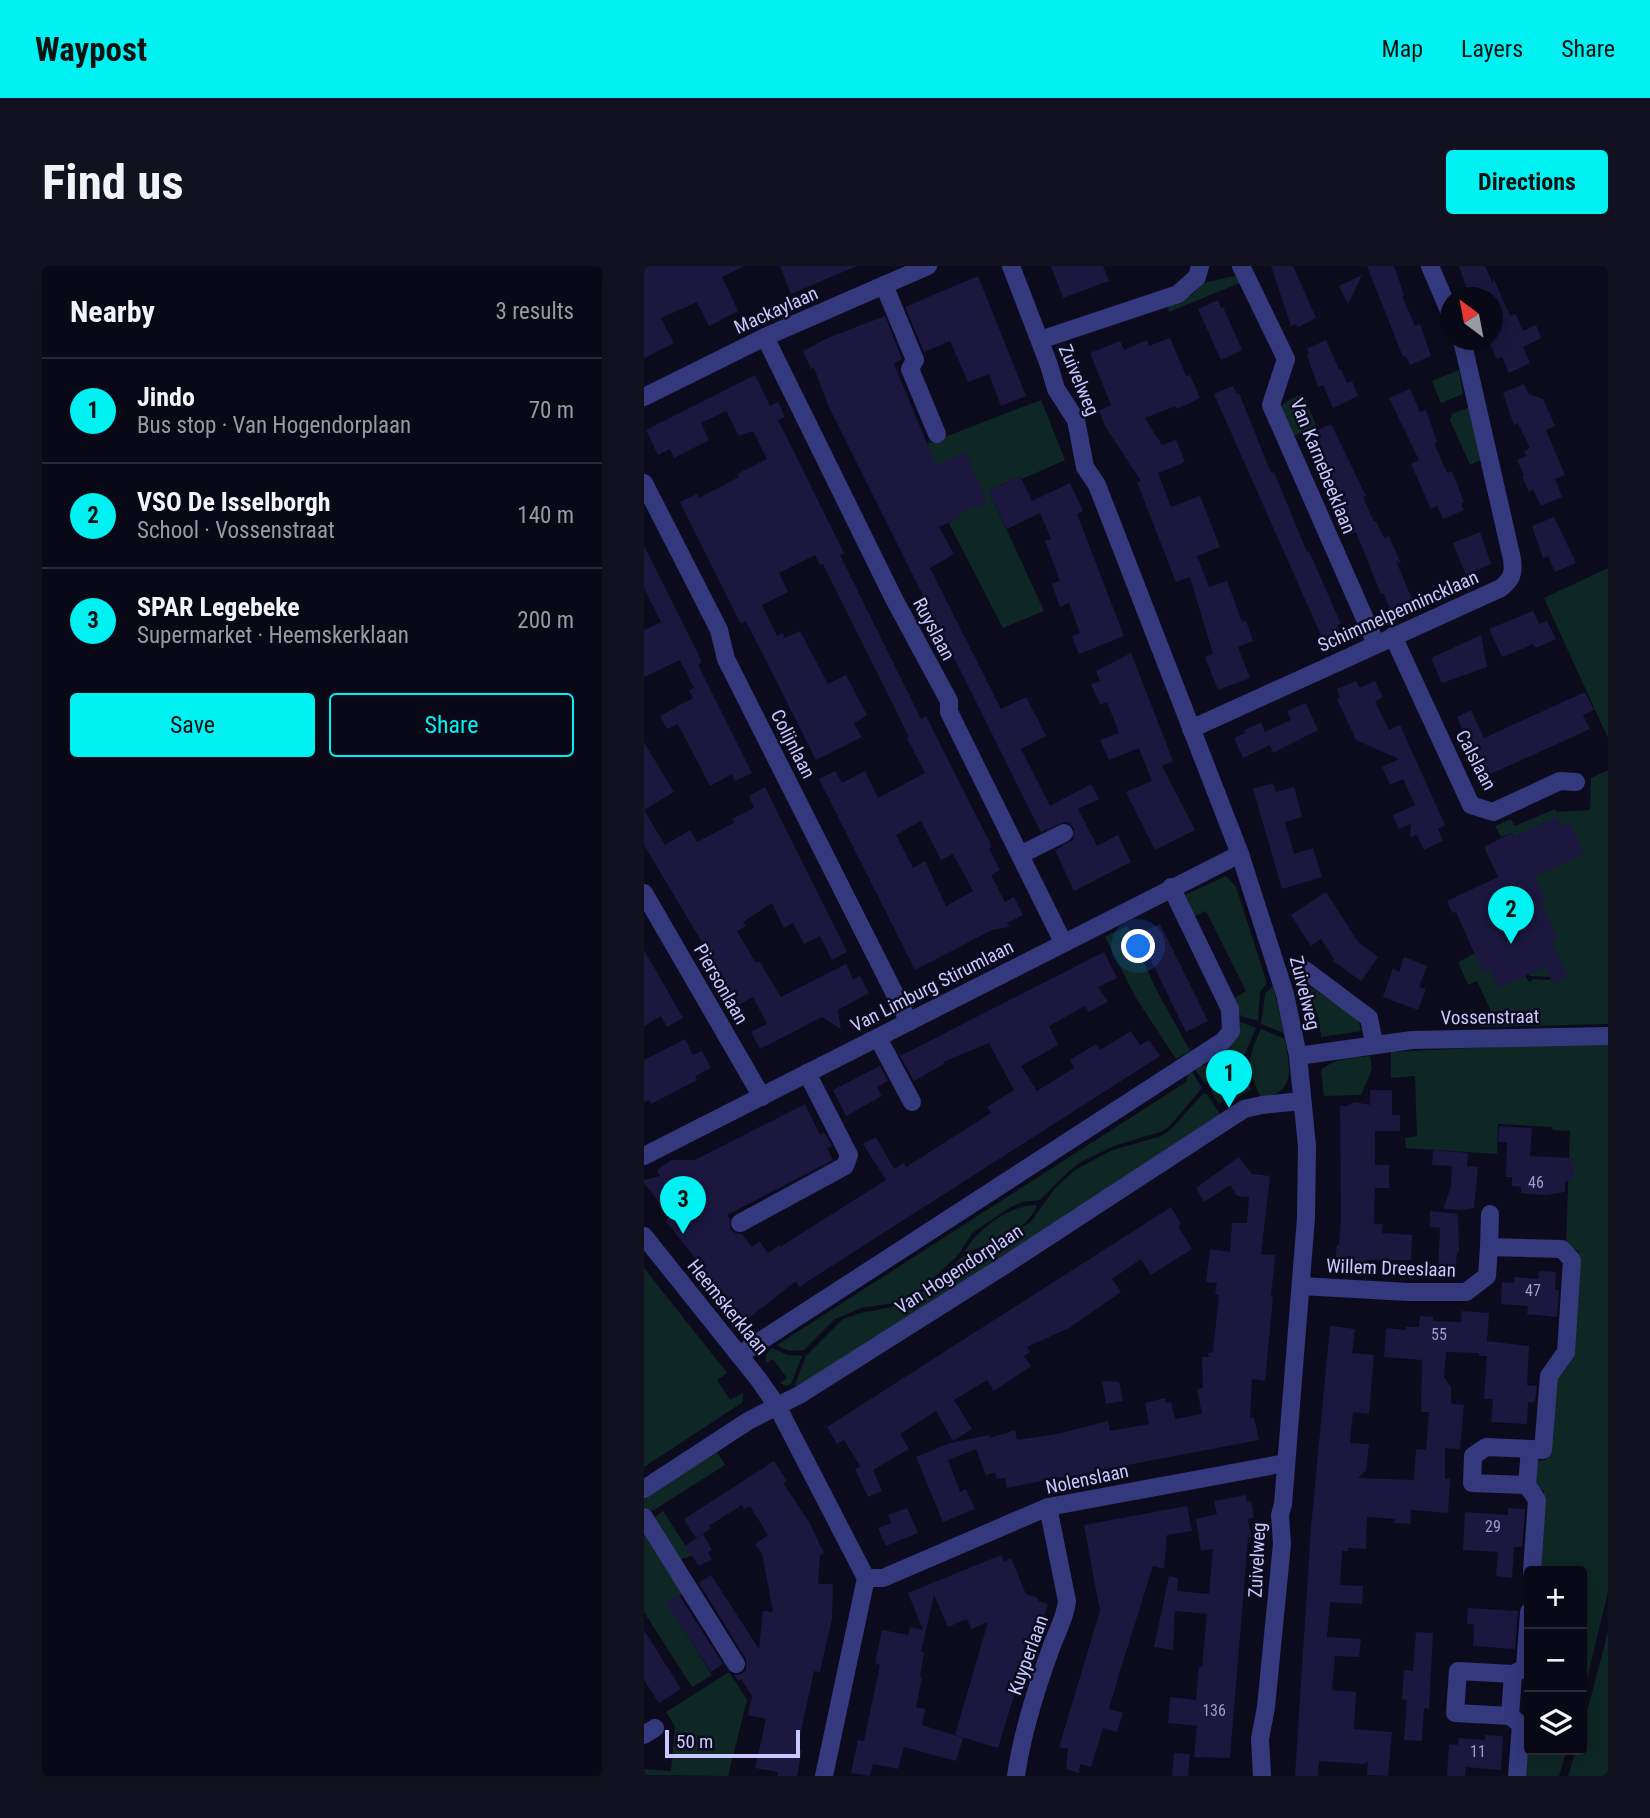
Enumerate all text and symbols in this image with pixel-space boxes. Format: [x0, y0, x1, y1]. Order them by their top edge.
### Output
text: Waypost [35, 30, 147, 69]
text: Map [1382, 35, 1423, 63]
text: Layers [1461, 35, 1523, 63]
text: Share [1561, 35, 1615, 63]
button: Directions [1446, 150, 1608, 214]
text: Find us [42, 154, 184, 211]
street label: Mackaylaan [730, 281, 822, 339]
north arrow [1440, 287, 1503, 350]
text: Nearby [70, 294, 155, 329]
text: 3 results [496, 298, 574, 325]
street label: Zuivelweg [1054, 341, 1104, 419]
text: Jindo [137, 382, 195, 412]
street label: Van Karnebeeklaan [1285, 395, 1361, 537]
text: 1 [87, 397, 99, 424]
text: 70 m [529, 397, 574, 424]
text: Bus stop · Van Hogendorplaan [137, 412, 411, 439]
text: VSO De Isselborgh [137, 487, 331, 517]
text: 2 [87, 502, 99, 529]
text: 140 m [517, 502, 574, 529]
text: School · Vossenstraat [137, 517, 335, 544]
street label: Schimmelpennincklaan [1314, 565, 1482, 657]
text: SPAR Legebeke [137, 592, 300, 622]
street label: Ruyslaan [908, 594, 960, 664]
text: 3 [87, 607, 99, 634]
text: 200 m [517, 607, 574, 634]
text: Supermarket · Heemskerklaan [137, 622, 409, 649]
button: Save [70, 693, 315, 757]
button: Share [329, 693, 574, 757]
street label: Colijnlaan [766, 706, 820, 782]
street label: Calslaan [1451, 726, 1501, 794]
pin: 2 [1488, 886, 1534, 944]
your location [1121, 929, 1155, 963]
street label: Van Limburg Stirumlaan [847, 935, 1017, 1037]
street label: Piersonlaan [689, 940, 753, 1028]
street label: Zuivelweg [1285, 954, 1325, 1032]
street label: Vossenstraat [1440, 1005, 1540, 1029]
pin: 1 [1206, 1050, 1252, 1108]
house number: 46 [1528, 1173, 1544, 1192]
pin: 3 [660, 1176, 706, 1234]
street label: Van Hogendorplaan [891, 1219, 1027, 1319]
street label: Willem Dreeslaan [1326, 1254, 1456, 1282]
street label: Heemskerklaan [683, 1255, 773, 1359]
house number: 47 [1525, 1281, 1541, 1300]
house number: 55 [1431, 1325, 1447, 1344]
street label: Nolenslaan [1043, 1459, 1131, 1499]
house number: 29 [1485, 1517, 1501, 1536]
street label: Zuivelweg [1244, 1522, 1270, 1598]
map controls [1524, 1566, 1587, 1755]
button: + [1524, 1566, 1587, 1629]
street label: Kuyperlaan [1003, 1612, 1053, 1698]
button: − [1524, 1629, 1587, 1692]
button: layers [1524, 1692, 1587, 1755]
house number: 136 [1202, 1701, 1226, 1720]
scale bar [665, 1727, 800, 1759]
text: 50 m [676, 1730, 713, 1753]
house number: 11 [1470, 1742, 1486, 1761]

